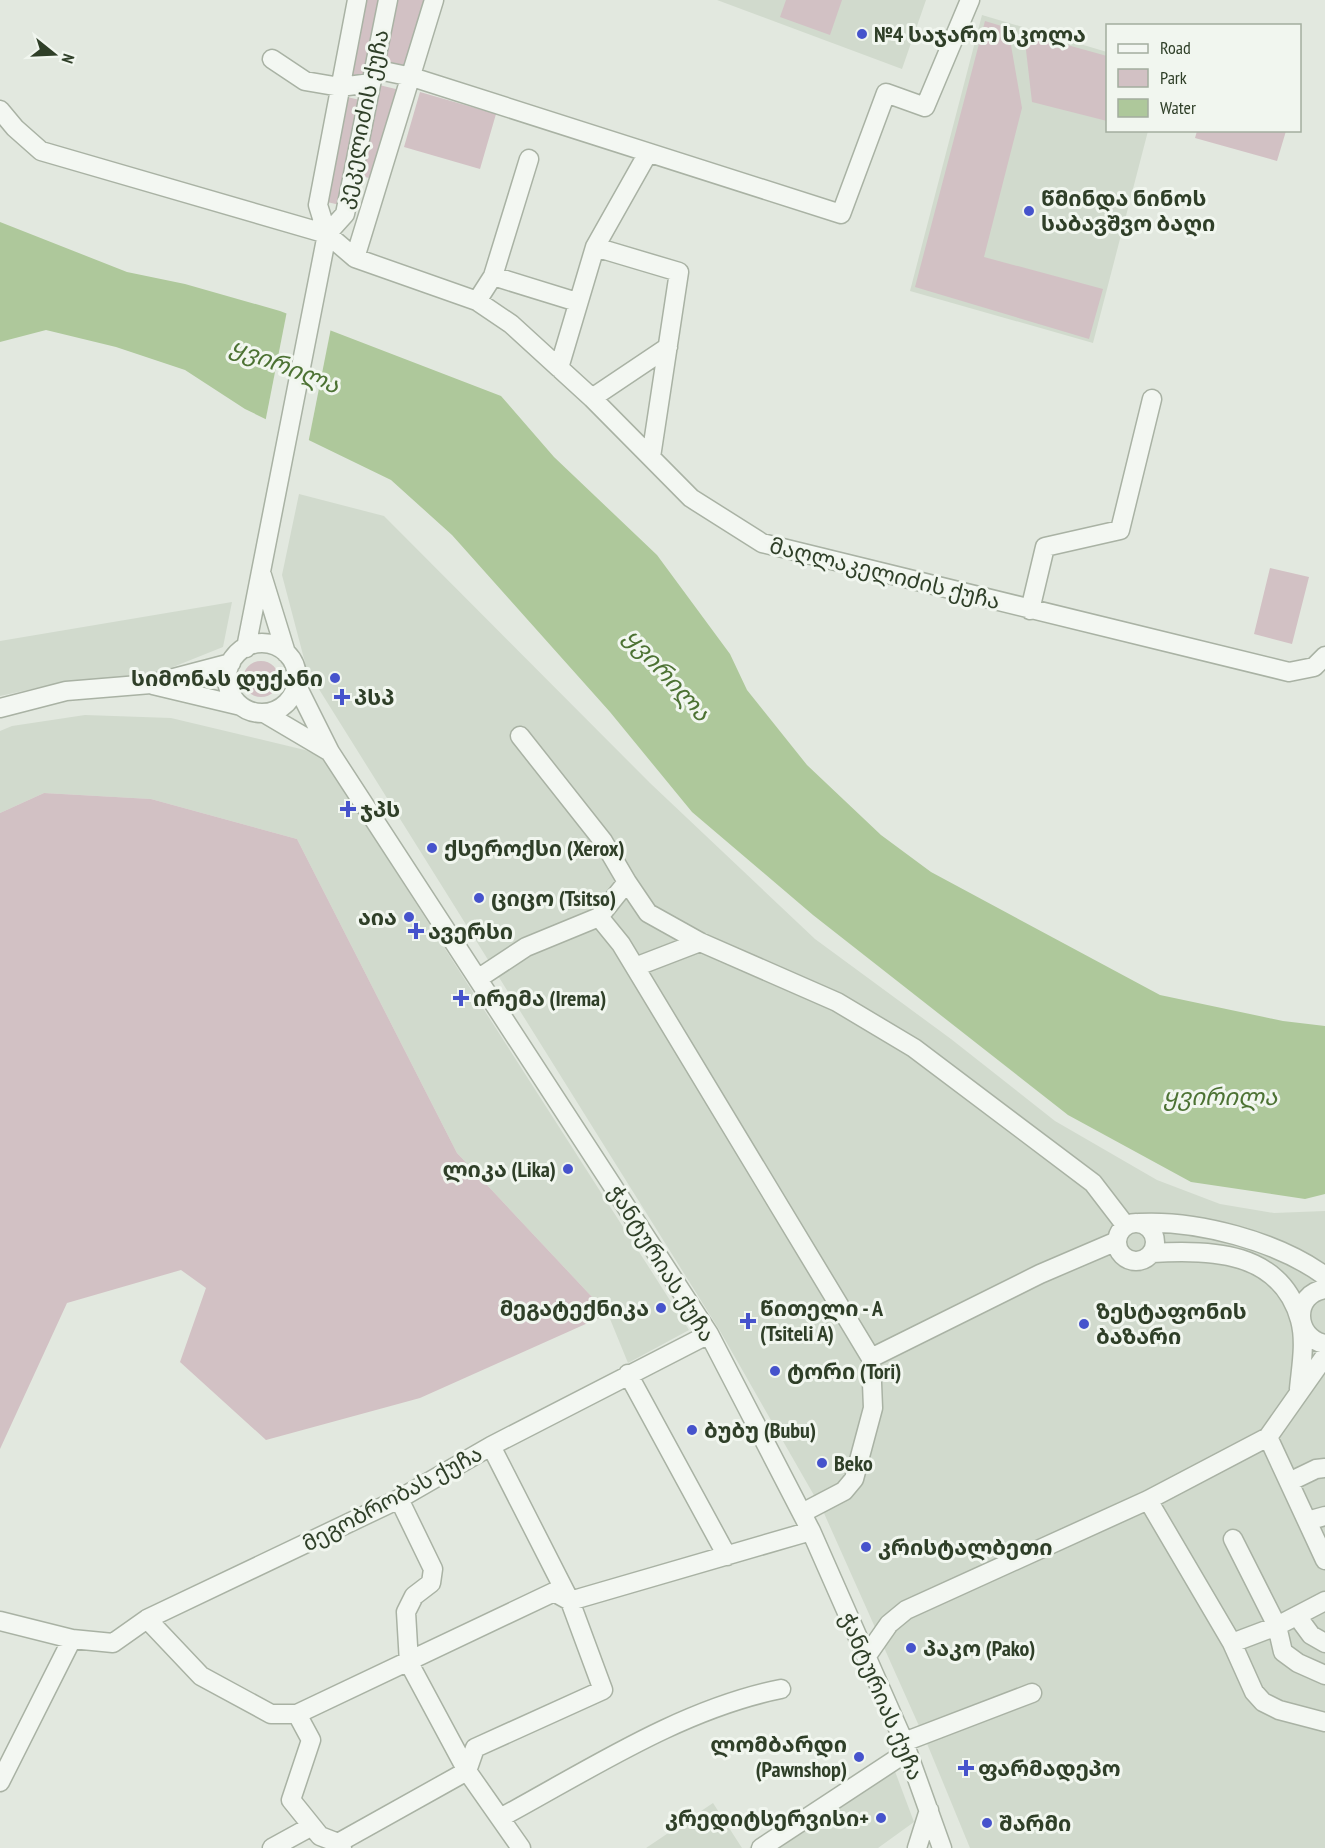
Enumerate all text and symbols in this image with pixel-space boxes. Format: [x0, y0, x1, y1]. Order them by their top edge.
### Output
place label: №4 საჯარო სკოლა [874, 20, 1086, 48]
north arrow [24, 24, 84, 84]
legend [1106, 24, 1301, 132]
street label: კეკელიძის ქუჩა [329, 27, 395, 211]
marker: №4 საჯარო სკოლა [855, 27, 869, 41]
text: Road [1160, 36, 1191, 59]
text: N [57, 51, 79, 66]
text: Park [1160, 66, 1187, 89]
text: Water [1160, 96, 1196, 119]
place label: წმინდა ნინოს საბავშვო ბაღი [1041, 184, 1215, 237]
marker: წმინდა ნინოს საბავშვო ბაღი [1022, 204, 1036, 218]
water label: ყვირილა [226, 331, 345, 401]
street label: მაღლაკელიძის ქუჩა [767, 531, 1003, 615]
water label: ყვირილა [618, 622, 718, 728]
place label: სიმონას დუქანი [131, 664, 323, 692]
marker: სიმონას დუქანი [328, 671, 342, 685]
place label: პსპ [354, 683, 394, 711]
marker: პსპ [335, 690, 349, 704]
place label: ჯპს [360, 795, 400, 823]
marker: ჯპს [341, 802, 355, 816]
place label: ქსეროქსი (Xerox) [444, 834, 625, 862]
marker: ქსეროქსი (Xerox) [425, 841, 439, 855]
place label: ციცო (Tsitso) [491, 884, 616, 912]
marker: ციცო (Tsitso) [472, 891, 486, 905]
place label: აია [358, 903, 397, 931]
marker: აია [402, 910, 416, 924]
place label: ავერსი [428, 917, 513, 945]
marker: ავერსი [409, 924, 423, 938]
place label: ირემა (Irema) [473, 984, 606, 1012]
marker: ირემა (Irema) [454, 991, 468, 1005]
water label: ყვირილა [1163, 1081, 1278, 1112]
place label: ლიკა (Lika) [442, 1155, 556, 1183]
marker: ლიკა (Lika) [561, 1162, 575, 1176]
street label: ჭანტურიას ქუჩა [603, 1179, 721, 1347]
place label: მეგატექნიკა [500, 1294, 649, 1322]
place label: წითელი - A (Tsiteli A) [760, 1294, 884, 1347]
place label: ზესტაფონის ბაზარი [1096, 1297, 1247, 1350]
marker: მეგატექნიკა [654, 1301, 668, 1315]
marker: წითელი - A (Tsiteli A) [741, 1314, 755, 1328]
marker: ზესტაფონის ბაზარი [1077, 1317, 1091, 1331]
place label: ტორი (Tori) [787, 1357, 901, 1385]
marker: ტორი (Tori) [768, 1364, 782, 1378]
place label: ბუბუ (Bubu) [704, 1416, 816, 1444]
marker: ბუბუ (Bubu) [685, 1423, 699, 1437]
street label: მეგობრობას ქუჩა [297, 1439, 487, 1557]
place label: Beko [834, 1449, 873, 1477]
marker: Beko [815, 1456, 829, 1470]
place label: კრისტალბეთი [878, 1533, 1053, 1561]
marker: კრისტალბეთი [859, 1540, 873, 1554]
street label: ჭანტურიას ქუჩა [834, 1608, 930, 1784]
place label: პაკო (Pako) [923, 1634, 1036, 1662]
marker: პაკო (Pako) [904, 1641, 918, 1655]
place label: ლომბარდი (Pawnshop) [710, 1730, 847, 1783]
marker: ლომბარდი (Pawnshop) [852, 1750, 866, 1764]
place label: ფარმადეპო [978, 1754, 1121, 1782]
marker: ფარმადეპო [959, 1761, 973, 1775]
place label: კრედიტსერვისი+ [665, 1804, 869, 1832]
place label: შარმი [999, 1809, 1071, 1837]
marker: კრედიტსერვისი+ [874, 1811, 888, 1825]
marker: შარმი [980, 1816, 994, 1830]

